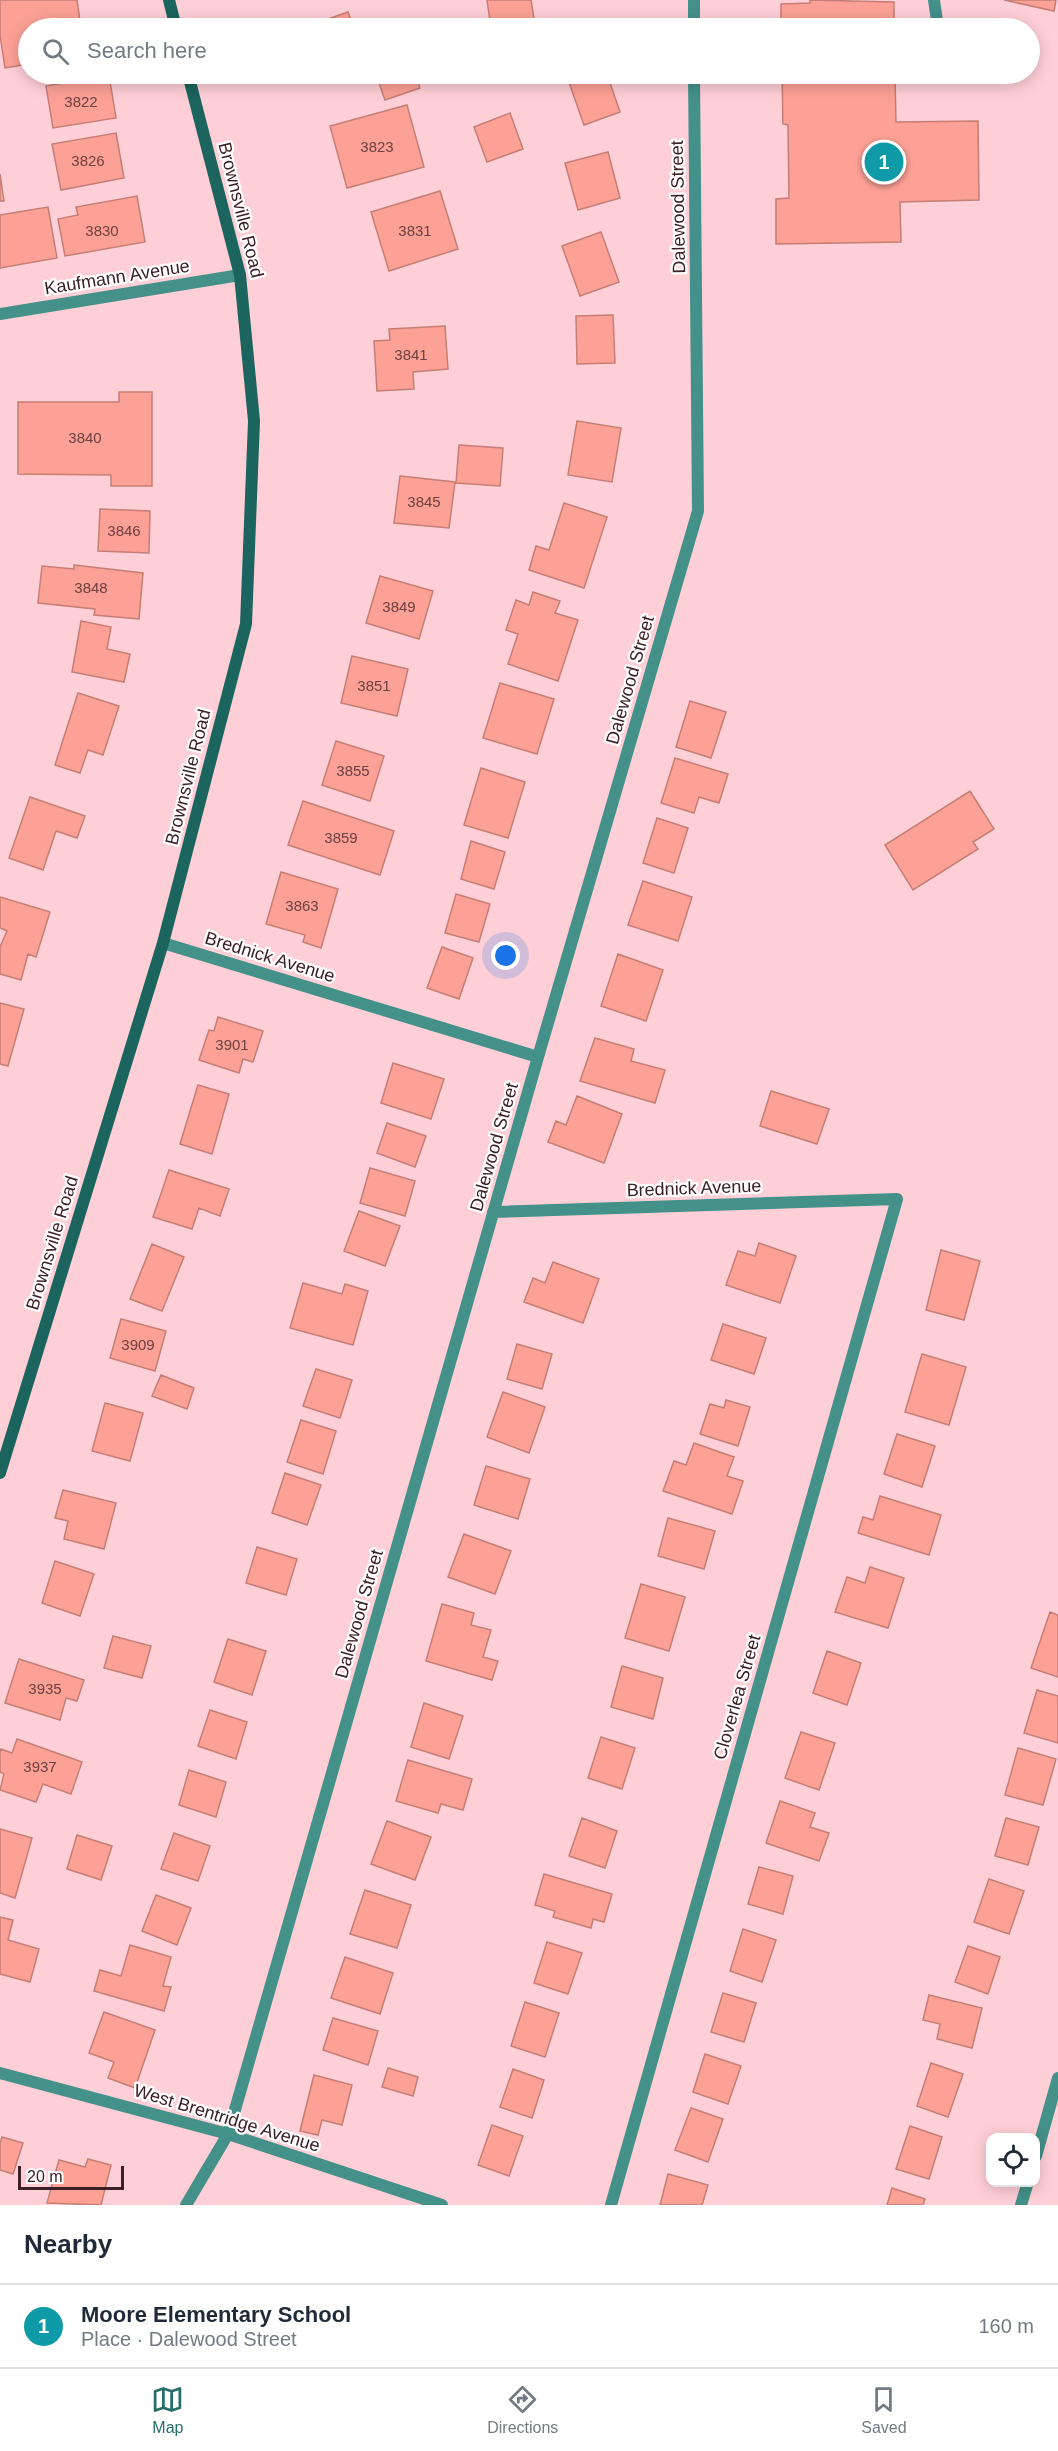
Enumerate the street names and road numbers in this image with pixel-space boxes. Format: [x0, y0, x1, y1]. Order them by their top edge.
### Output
street label: Brownsville Road [214, 140, 268, 280]
street label: Dalewood Street [667, 140, 689, 274]
street label: Kaufmann Avenue [43, 256, 191, 298]
street label: Dalewood Street [602, 613, 658, 747]
street label: Brownsville Road [161, 707, 215, 847]
street label: Brednick Avenue [203, 928, 337, 986]
street label: Dalewood Street [466, 1080, 522, 1214]
street label: Brownsville Road [22, 1174, 82, 1312]
street label: Brednick Avenue [626, 1176, 762, 1200]
street label: Dalewood Street [331, 1547, 387, 1681]
street label: Cloverlea Street [710, 1632, 764, 1762]
street label: West Brentridge Avenue [132, 2080, 322, 2156]

